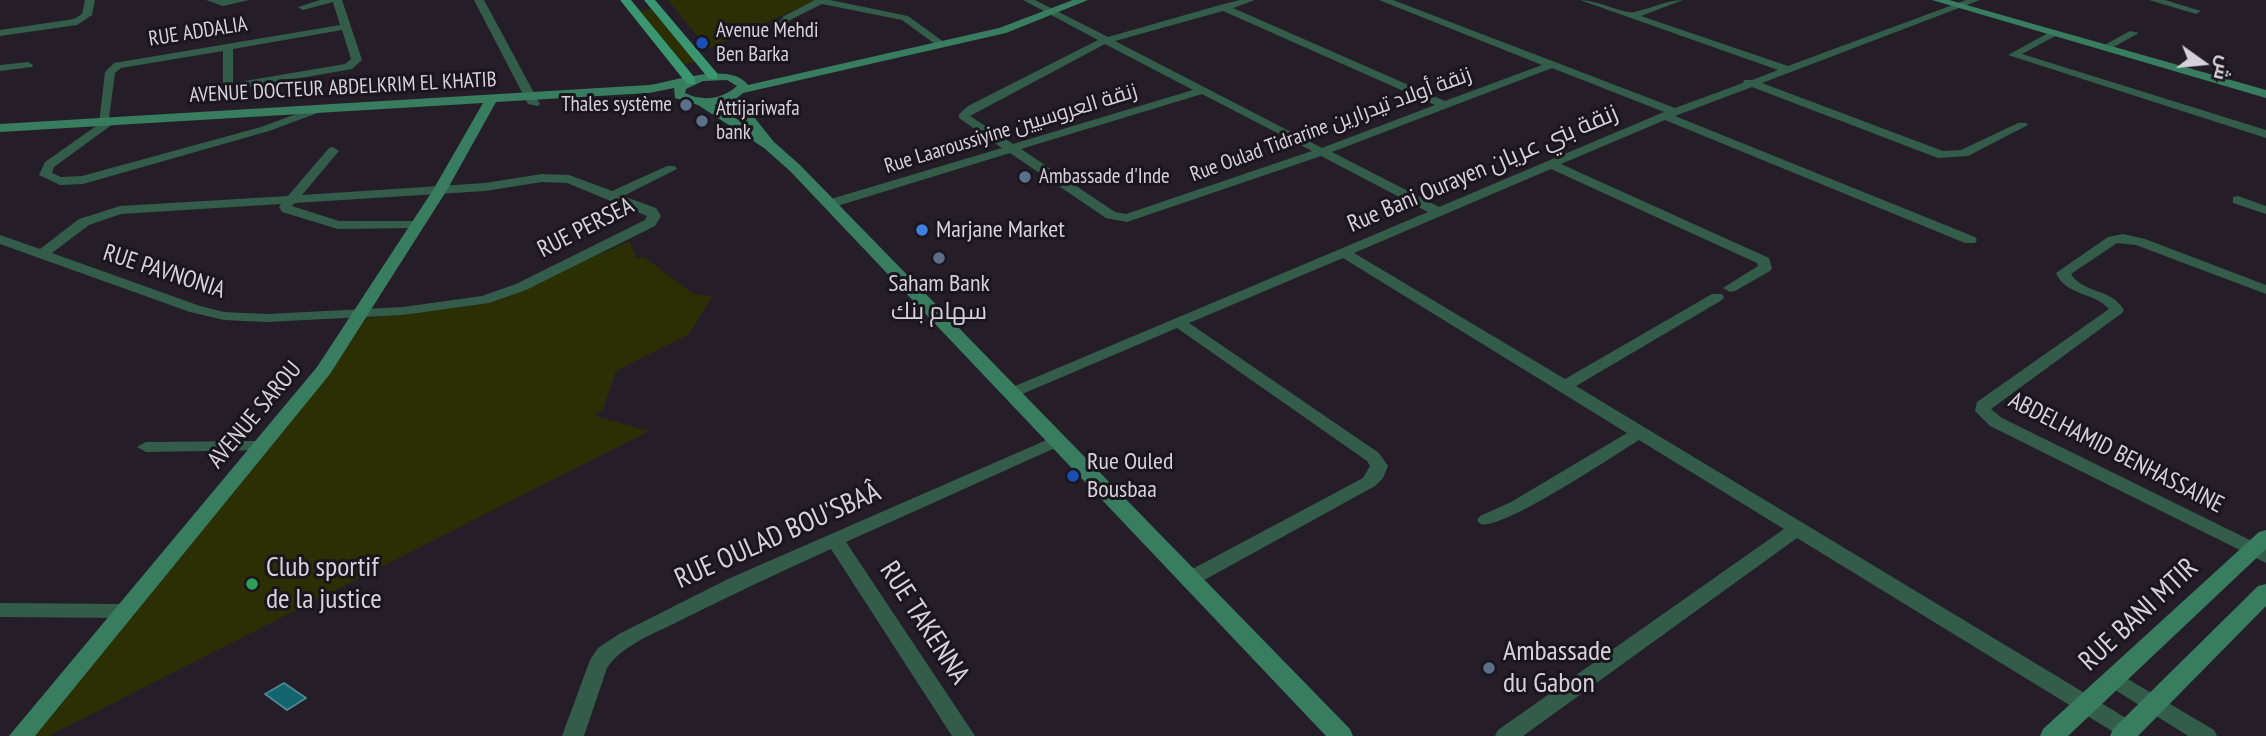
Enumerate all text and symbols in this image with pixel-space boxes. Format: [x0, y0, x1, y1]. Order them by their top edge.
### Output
street label: RUE ADDALIA [147, 12, 249, 52]
place label: Avenue Mehdi Ben Barka [716, 18, 819, 68]
north arrow [2168, 28, 2238, 98]
marker: Avenue Mehdi Ben Barka [694, 35, 710, 51]
text: ش [2209, 54, 2238, 83]
street label: Rue Oulad Tidrarine زنقة أولاد تيدرارين [1187, 62, 1475, 188]
street label: AVENUE DOCTEUR ABDELKRIM EL KHATIB [189, 67, 497, 109]
street label: Rue Laaroussiyine زنقة العروسيين [882, 78, 1140, 180]
place label: Thales système [561, 92, 672, 118]
place label: Attijariwafa bank [716, 96, 800, 146]
marker: Thales système [678, 97, 694, 113]
street label: Rue Bani Ourayen زنقة بني عريان [1343, 99, 1623, 239]
marker: Attijariwafa bank [694, 113, 710, 129]
place label: Ambassade d'Inde [1039, 164, 1170, 190]
marker: Ambassade d'Inde [1017, 169, 1033, 185]
street label: RUE PERSEA [533, 192, 639, 264]
place label: Marjane Market [936, 216, 1065, 244]
marker: Marjane Market [914, 222, 930, 238]
street label: RUE PAVNONIA [99, 239, 229, 305]
marker: Saham Bank سهام بنك [931, 250, 947, 266]
place label: Saham Bank سهام بنك [888, 270, 990, 326]
street label: AVENUE SAROU [202, 356, 308, 474]
street label: ABDELHAMID BENHASSAINE [2004, 386, 2228, 520]
place label: Rue Ouled Bousbaa [1087, 448, 1173, 504]
marker: Rue Ouled Bousbaa [1065, 468, 1081, 484]
street label: RUE OULAD BOU'SBAÂ [670, 476, 886, 596]
place label: Club sportif de la justice [266, 551, 382, 617]
street label: RUE BANI MTIR [2073, 551, 2205, 679]
street label: RUE TAKENNA [872, 555, 976, 691]
marker: Club sportif de la justice [244, 576, 260, 592]
place label: Ambassade du Gabon [1503, 635, 1612, 701]
marker: Ambassade du Gabon [1481, 660, 1497, 676]

